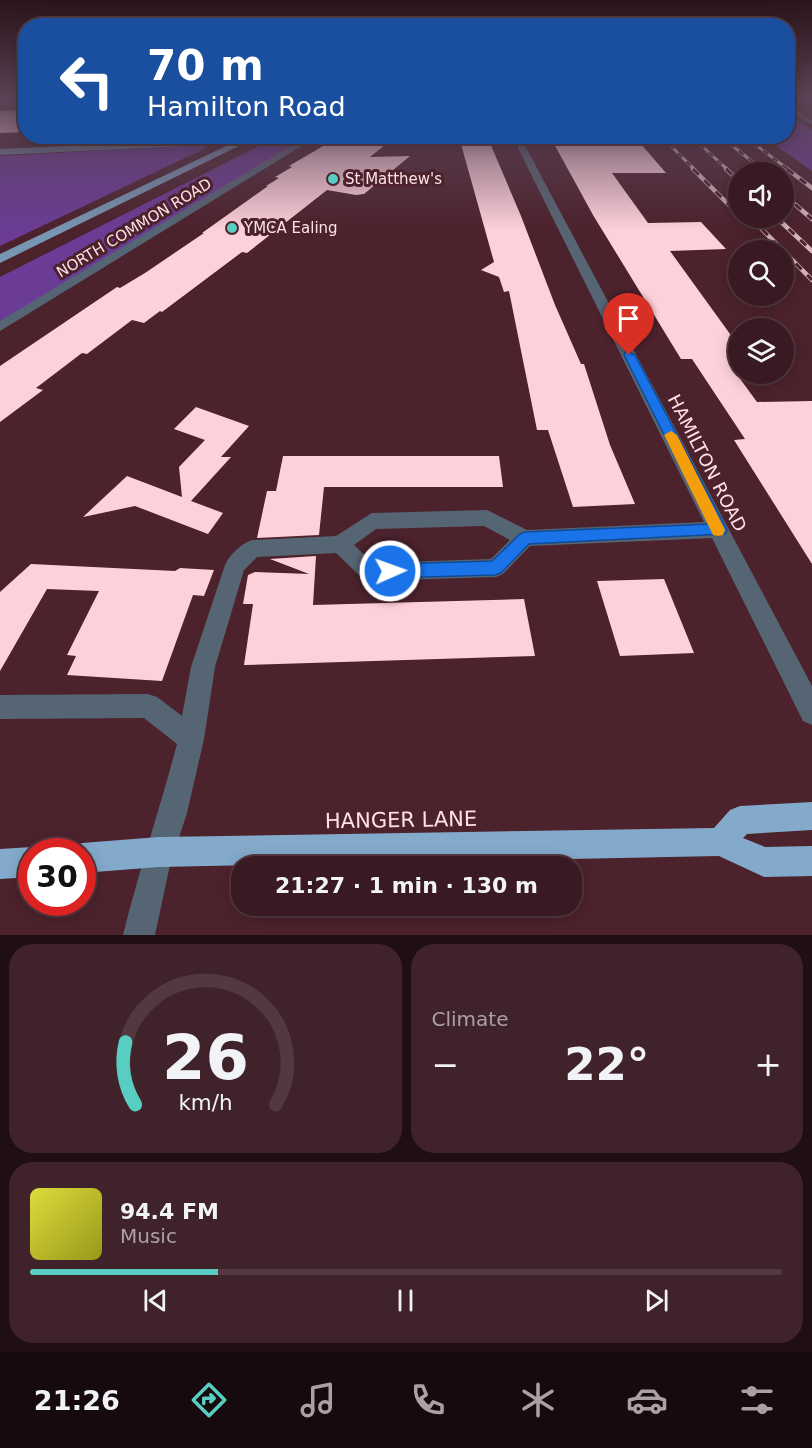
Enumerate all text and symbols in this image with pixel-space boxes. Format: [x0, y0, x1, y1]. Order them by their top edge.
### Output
text: 70 m [147, 41, 264, 90]
icon: left [48, 42, 126, 120]
text: Hamilton Road [147, 91, 346, 122]
map controls [728, 162, 794, 384]
button: sound [728, 162, 794, 228]
place label: St Matthew's [345, 170, 442, 188]
marker: St Matthew's [326, 172, 340, 186]
street label: NORTH COMMON ROAD [53, 175, 215, 281]
place label: YMCA Ealing [243, 219, 338, 237]
marker: YMCA Ealing [225, 221, 239, 235]
button: search [728, 240, 794, 306]
pin [603, 293, 654, 355]
icon: arrive [612, 302, 645, 335]
button: layers [728, 318, 794, 384]
street label: HAMILTON ROAD [664, 391, 751, 535]
position arrow [358, 539, 422, 603]
street label: HANGER LANE [325, 807, 477, 833]
speed limit sign: 30 [18, 838, 96, 916]
text: 21:27 · 1 min · 130 m [275, 873, 538, 898]
text: Climate [432, 1007, 508, 1031]
text: 26 [162, 1021, 249, 1094]
text: 22° [564, 1038, 649, 1091]
text: − [432, 1045, 459, 1084]
text: + [754, 1045, 782, 1084]
text: km/h [178, 1091, 232, 1116]
text: 94.4 FM [120, 1199, 219, 1224]
text: Music [120, 1224, 177, 1248]
icon: previous [139, 1284, 172, 1317]
icon: pause [389, 1284, 422, 1317]
icon: next [640, 1284, 673, 1317]
icon: directions [188, 1379, 230, 1421]
icon: music [297, 1379, 339, 1421]
icon: phone [407, 1379, 449, 1421]
icon: climate [517, 1379, 559, 1421]
icon: car [626, 1379, 668, 1421]
icon: filters [736, 1379, 778, 1421]
text: 21:26 [34, 1385, 120, 1416]

